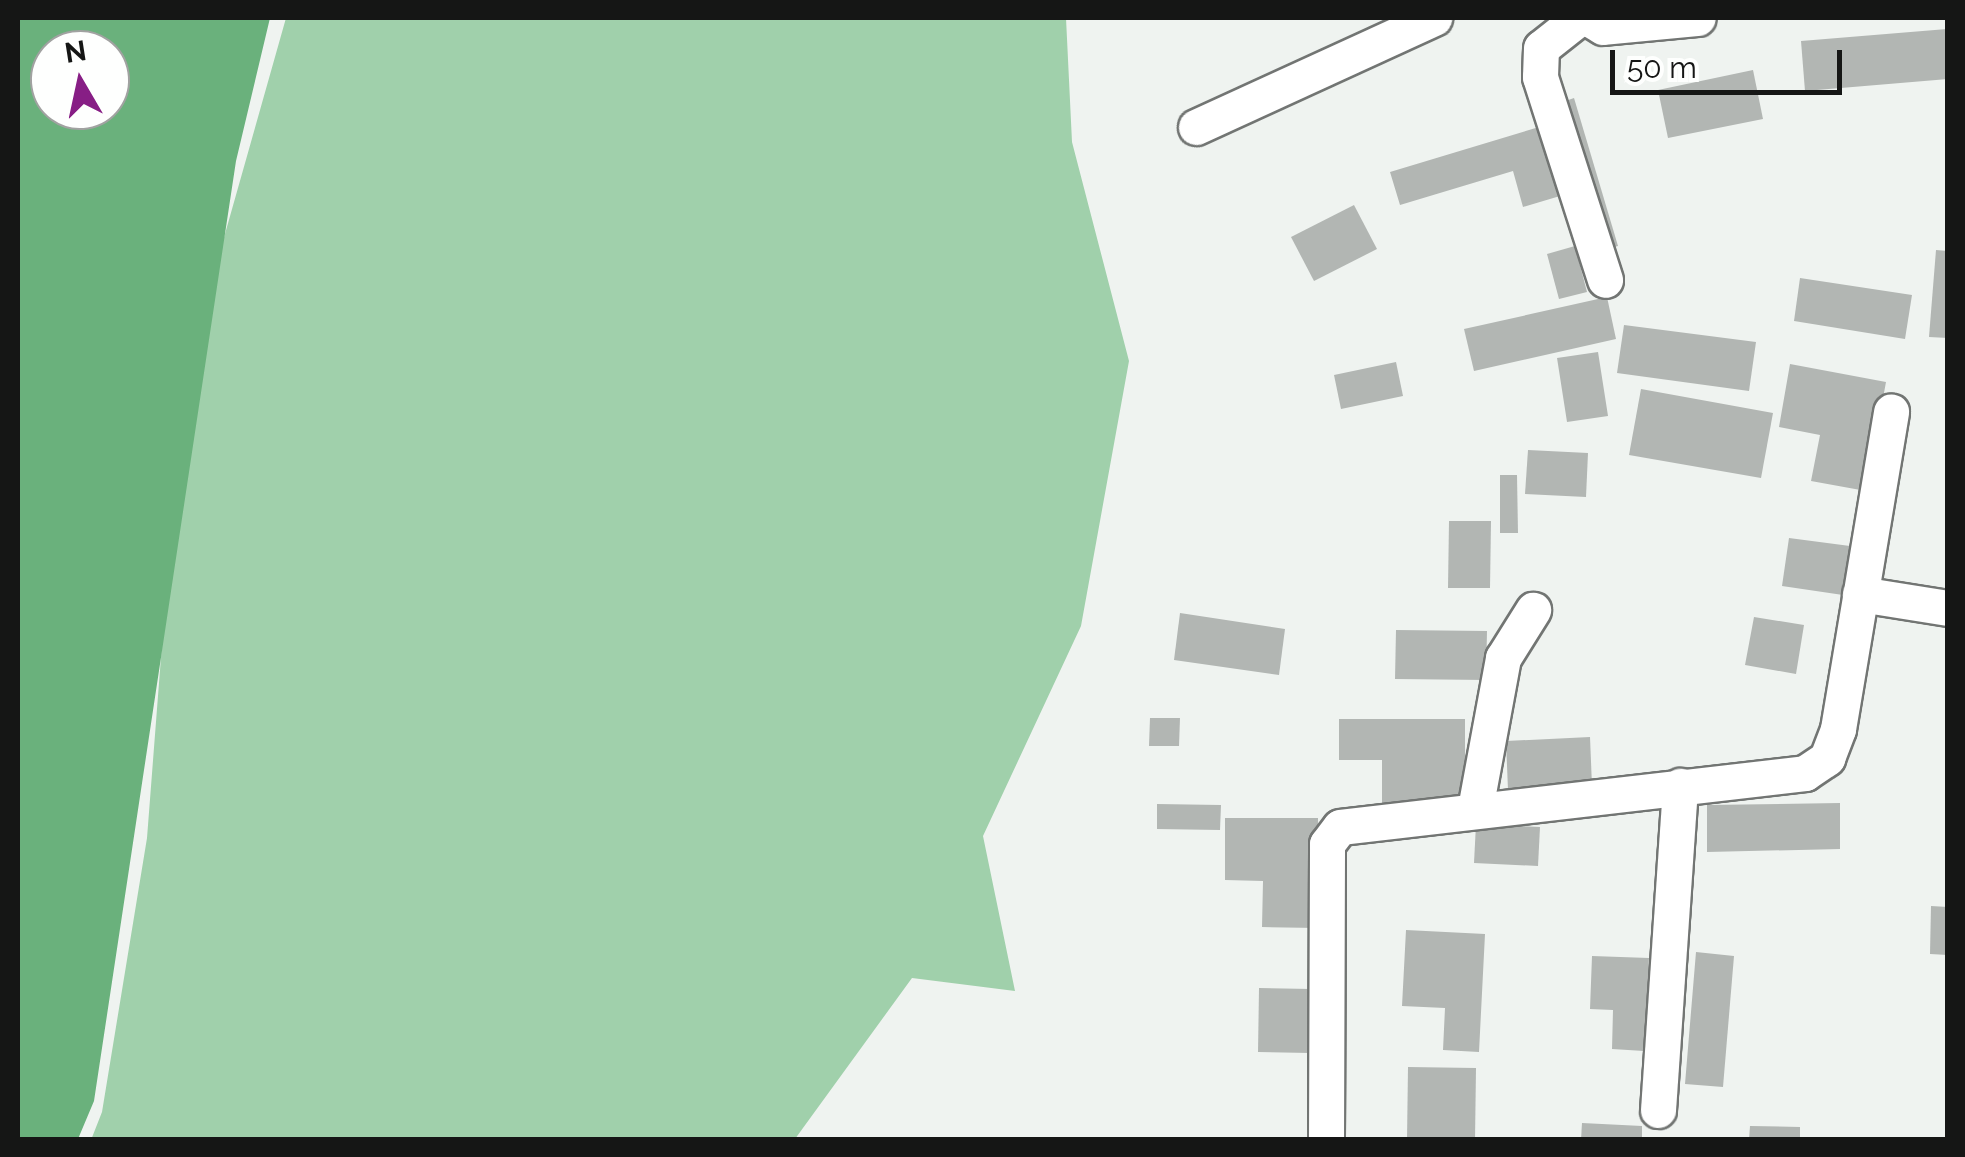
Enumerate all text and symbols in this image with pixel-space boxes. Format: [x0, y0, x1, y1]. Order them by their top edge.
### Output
north arrow [30, 30, 130, 130]
scale bar [1615, 30, 1848, 92]
text: N [62, 34, 89, 70]
text: 50 m [1627, 50, 1697, 85]

